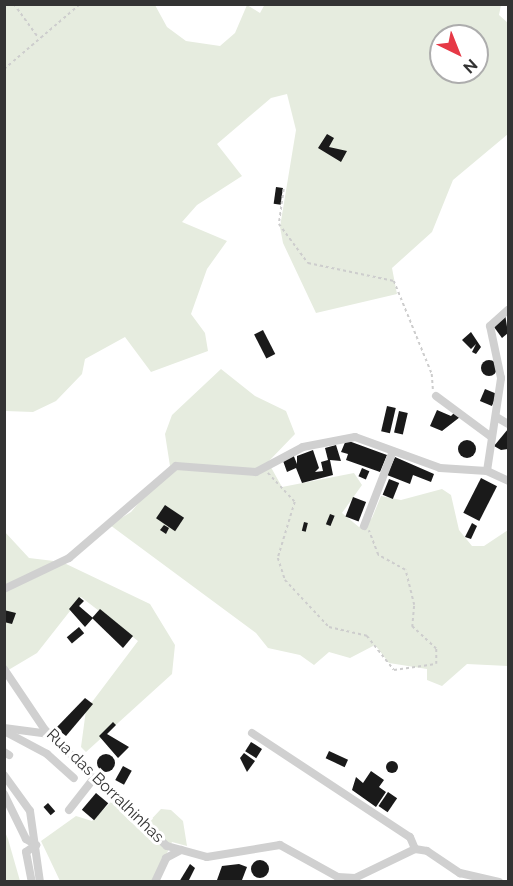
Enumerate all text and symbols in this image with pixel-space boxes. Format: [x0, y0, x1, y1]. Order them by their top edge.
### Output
north arrow [429, 24, 489, 84]
text: N [459, 55, 481, 77]
street label: Rua das Borralhinhas [42, 725, 168, 847]

